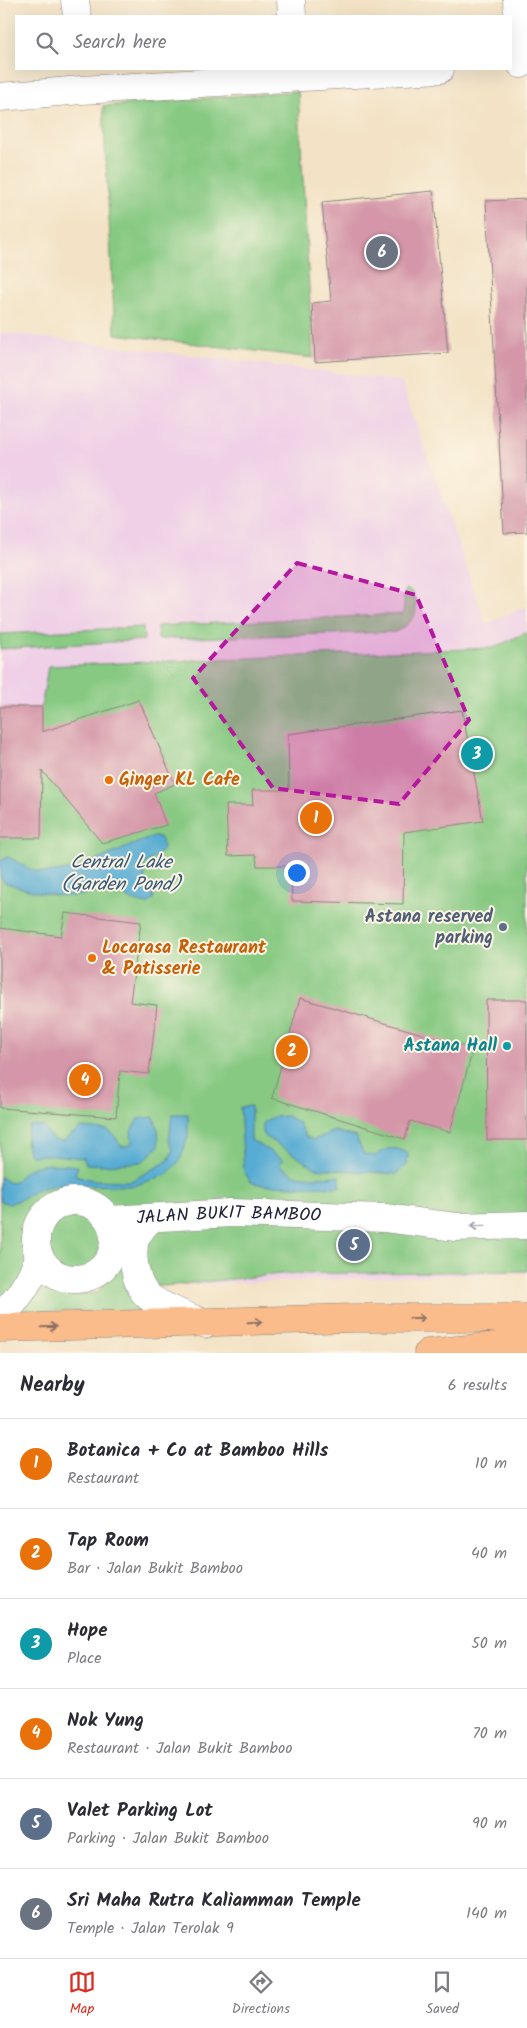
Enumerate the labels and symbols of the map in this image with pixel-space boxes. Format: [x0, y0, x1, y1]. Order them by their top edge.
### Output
pin: 6 [366, 233, 398, 271]
pin: 3 [461, 735, 493, 773]
place label: Ginger KL Cafe [119, 766, 240, 795]
marker: Ginger KL Cafe [103, 774, 115, 786]
pin: 1 [300, 799, 332, 837]
water label: Central Lake (Garden Pond) [61, 848, 183, 900]
your location [284, 860, 310, 886]
place label: Astana reserved parking [365, 903, 493, 953]
marker: Astana reserved parking [497, 921, 509, 933]
place label: Locarasa Restaurant & Patisserie [102, 934, 267, 984]
marker: Locarasa Restaurant & Patisserie [86, 952, 98, 964]
pin: 2 [276, 1032, 308, 1070]
place label: Astana Hall [403, 1032, 497, 1061]
marker: Astana Hall [501, 1040, 513, 1052]
pin: 4 [69, 1061, 101, 1099]
street label: JALAN BUKIT BAMBOO [136, 1198, 322, 1233]
one-way arrow [471, 1221, 487, 1231]
pin: 5 [338, 1226, 370, 1264]
one-way arrow [408, 1313, 425, 1323]
one-way arrow [246, 1317, 262, 1327]
one-way arrow [40, 1322, 56, 1331]

